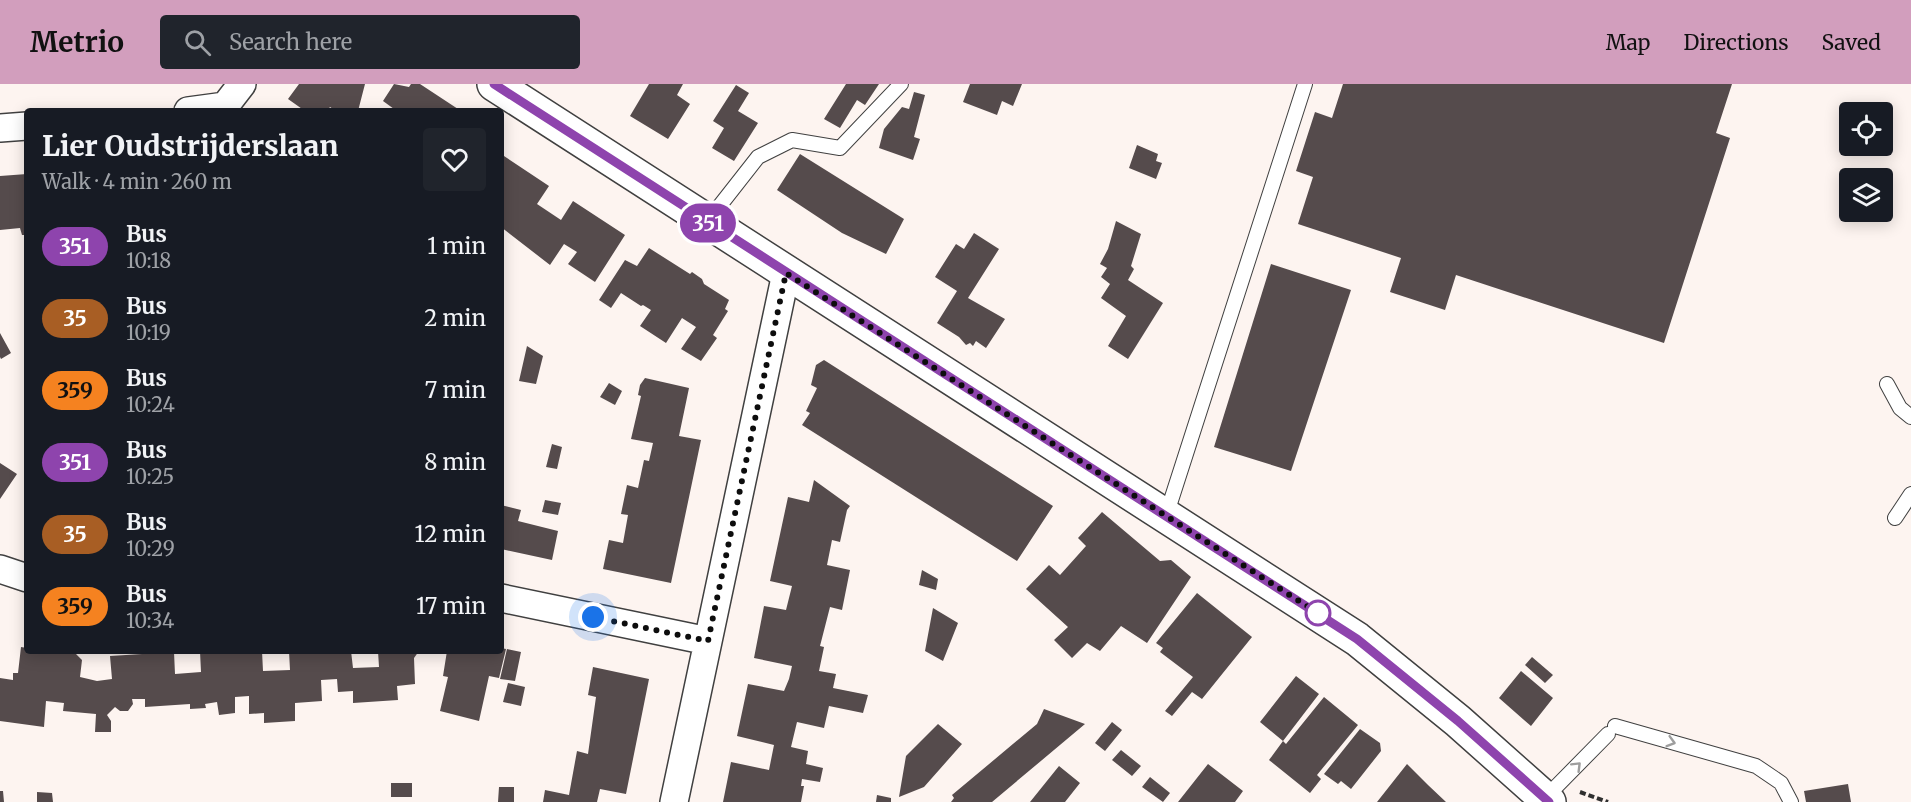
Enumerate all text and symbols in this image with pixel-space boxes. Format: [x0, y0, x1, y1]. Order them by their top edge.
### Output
search box [160, 15, 580, 69]
text: Metrio [30, 24, 124, 60]
icon: search [181, 26, 214, 59]
text: Search here [229, 28, 352, 56]
text: Map [1606, 29, 1650, 56]
text: Directions [1683, 29, 1788, 56]
text: Saved [1821, 29, 1881, 56]
map controls [1839, 102, 1893, 222]
button: locate [1839, 102, 1893, 156]
text: Lier Oudstrijderslaan [42, 128, 338, 164]
button: heart [423, 128, 486, 191]
button: layers [1839, 168, 1893, 222]
text: Walk · 4 min · 260 m [42, 169, 232, 194]
line badge: 351 [674, 204, 742, 242]
text: 351 [692, 210, 724, 237]
text: Bus [126, 220, 167, 248]
text: 1 min [427, 232, 486, 260]
text: 351 [59, 233, 91, 260]
text: 10:18 [126, 248, 171, 273]
text: Bus [126, 292, 167, 320]
text: 2 min [424, 304, 486, 332]
text: 35 [63, 305, 87, 332]
text: 10:19 [126, 320, 171, 345]
text: Bus [126, 364, 167, 392]
text: 7 min [425, 376, 486, 404]
text: 359 [57, 377, 93, 404]
text: 10:24 [126, 392, 175, 417]
text: Bus [126, 436, 167, 464]
text: 8 min [424, 448, 486, 476]
text: 351 [59, 449, 91, 476]
text: 10:25 [126, 464, 174, 489]
text: Bus [126, 508, 167, 536]
text: 12 min [415, 520, 486, 548]
text: 35 [63, 521, 87, 548]
text: 10:29 [126, 536, 175, 561]
text: Bus [126, 580, 167, 608]
text: 17 min [416, 592, 486, 620]
text: 359 [57, 593, 93, 620]
unlabelled marker [1305, 600, 1331, 626]
your location [578, 602, 608, 632]
text: 10:34 [126, 608, 174, 633]
one-way arrow [1665, 735, 1676, 747]
one-way arrow [1569, 762, 1580, 773]

